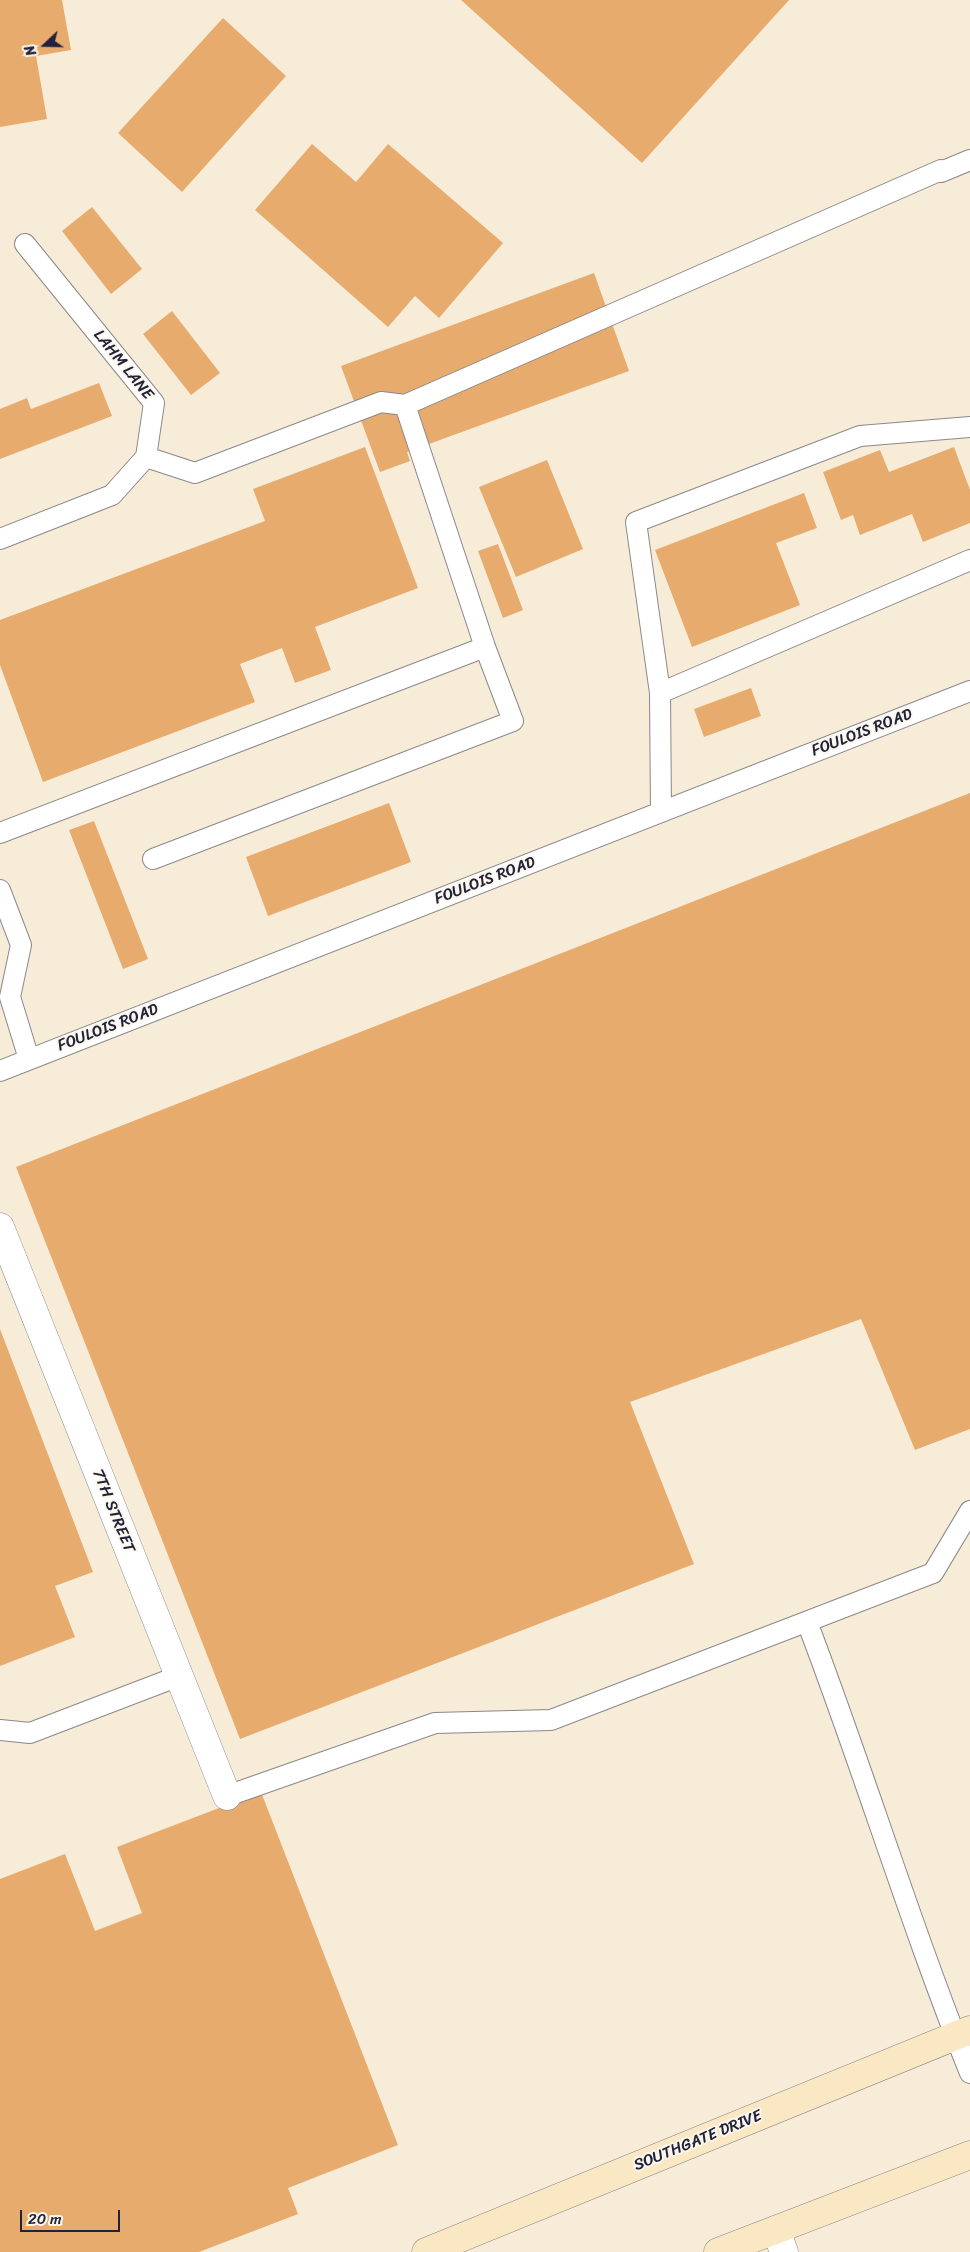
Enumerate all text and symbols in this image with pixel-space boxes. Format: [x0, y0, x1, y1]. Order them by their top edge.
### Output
north arrow [20, 20, 70, 70]
text: N [17, 42, 44, 60]
street label: LAHM LANE [89, 326, 157, 404]
street label: FOULOIS ROAD [809, 705, 915, 761]
street label: FOULOIS ROAD [432, 853, 538, 909]
street label: FOULOIS ROAD [55, 1000, 161, 1056]
street label: 7TH STREET [88, 1466, 138, 1556]
street label: SOUTHGATE DRIVE [631, 2107, 765, 2175]
scale bar [22, 2200, 122, 2232]
text: 20 m [28, 2206, 62, 2232]

